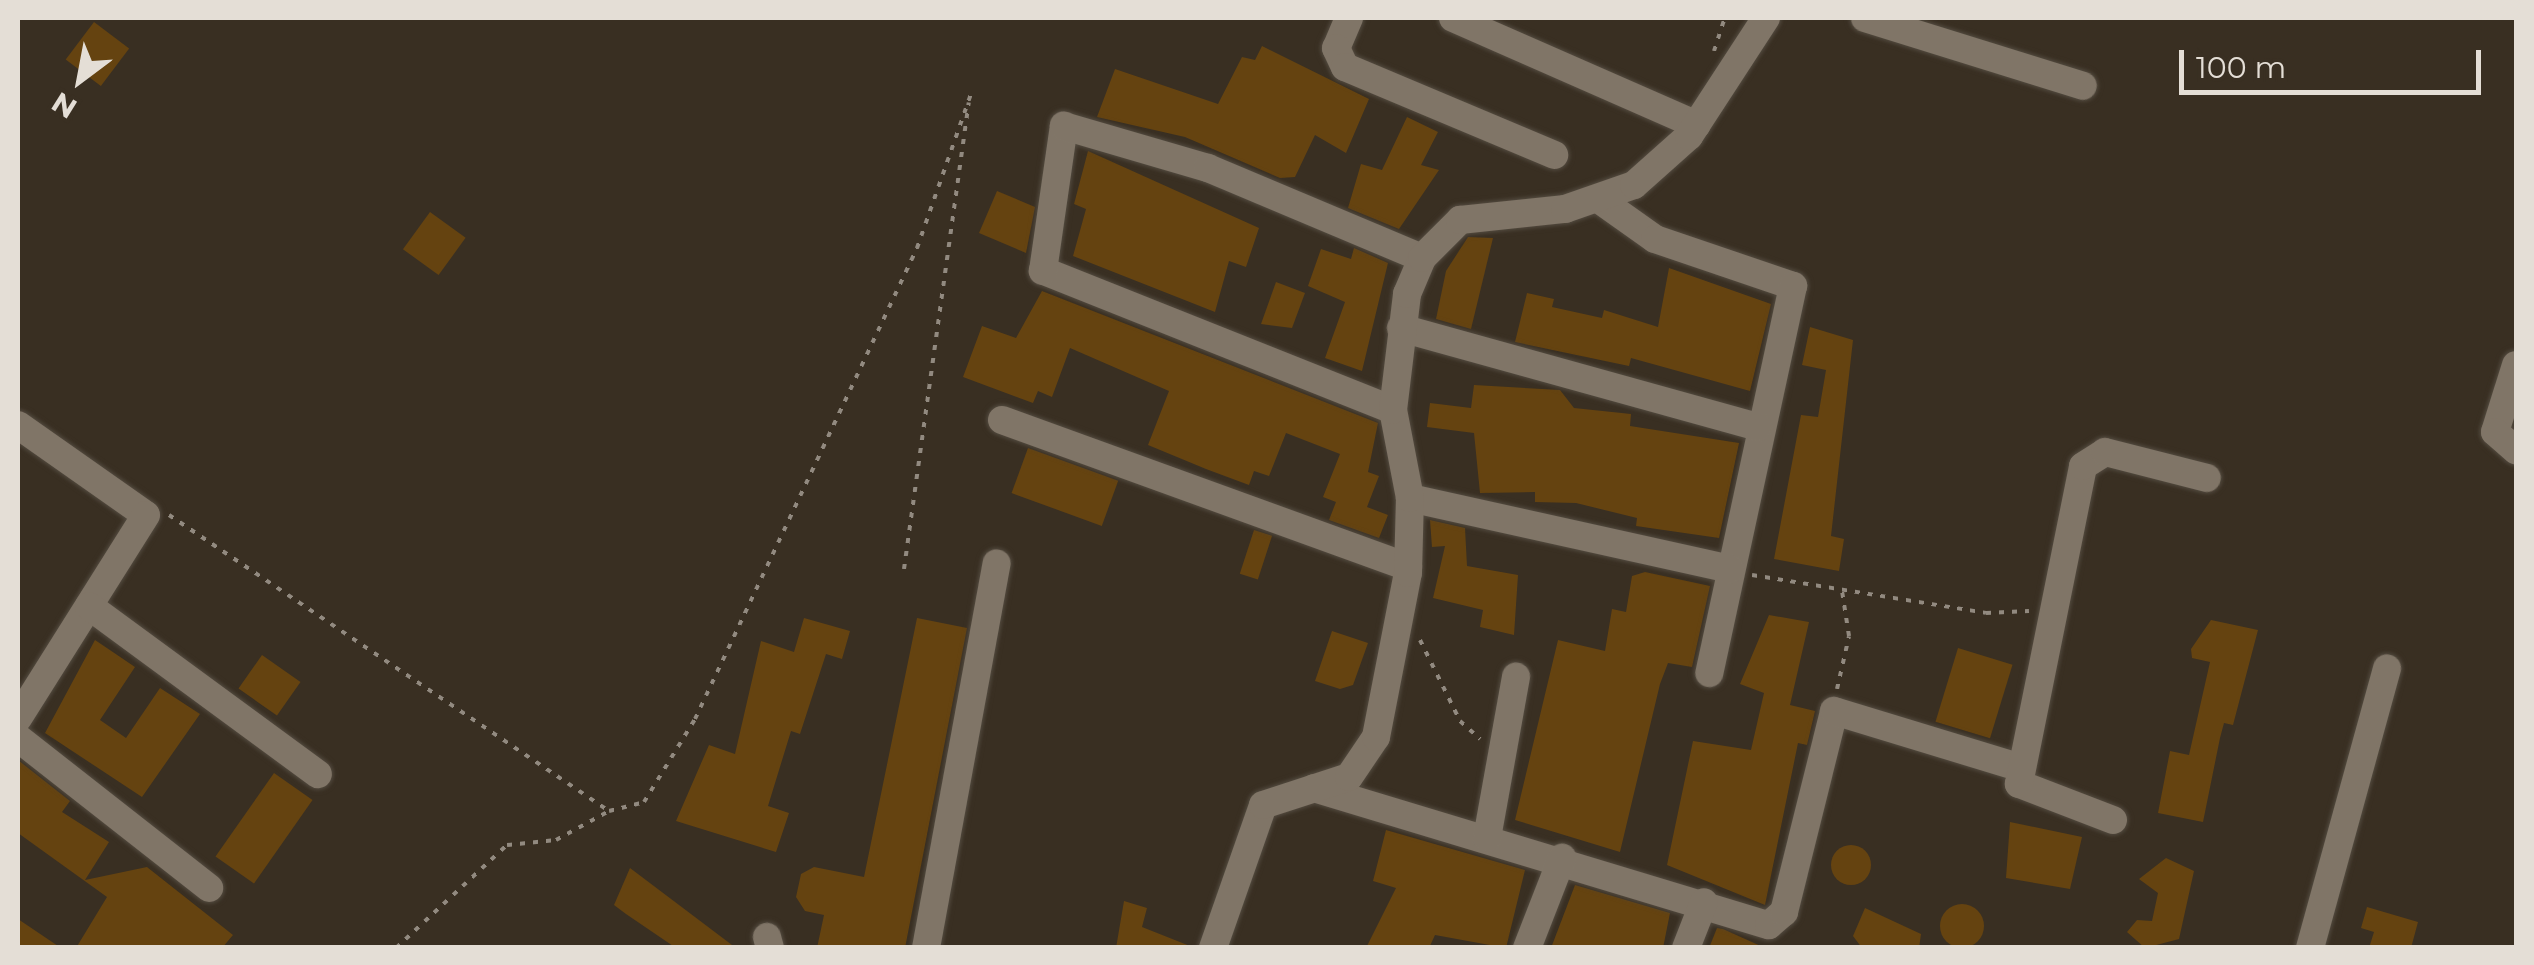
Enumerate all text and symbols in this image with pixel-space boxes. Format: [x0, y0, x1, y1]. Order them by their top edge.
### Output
north arrow [30, 30, 130, 130]
scale bar [2184, 30, 2486, 92]
text: 100 m [2196, 49, 2286, 86]
text: N [46, 85, 83, 126]

